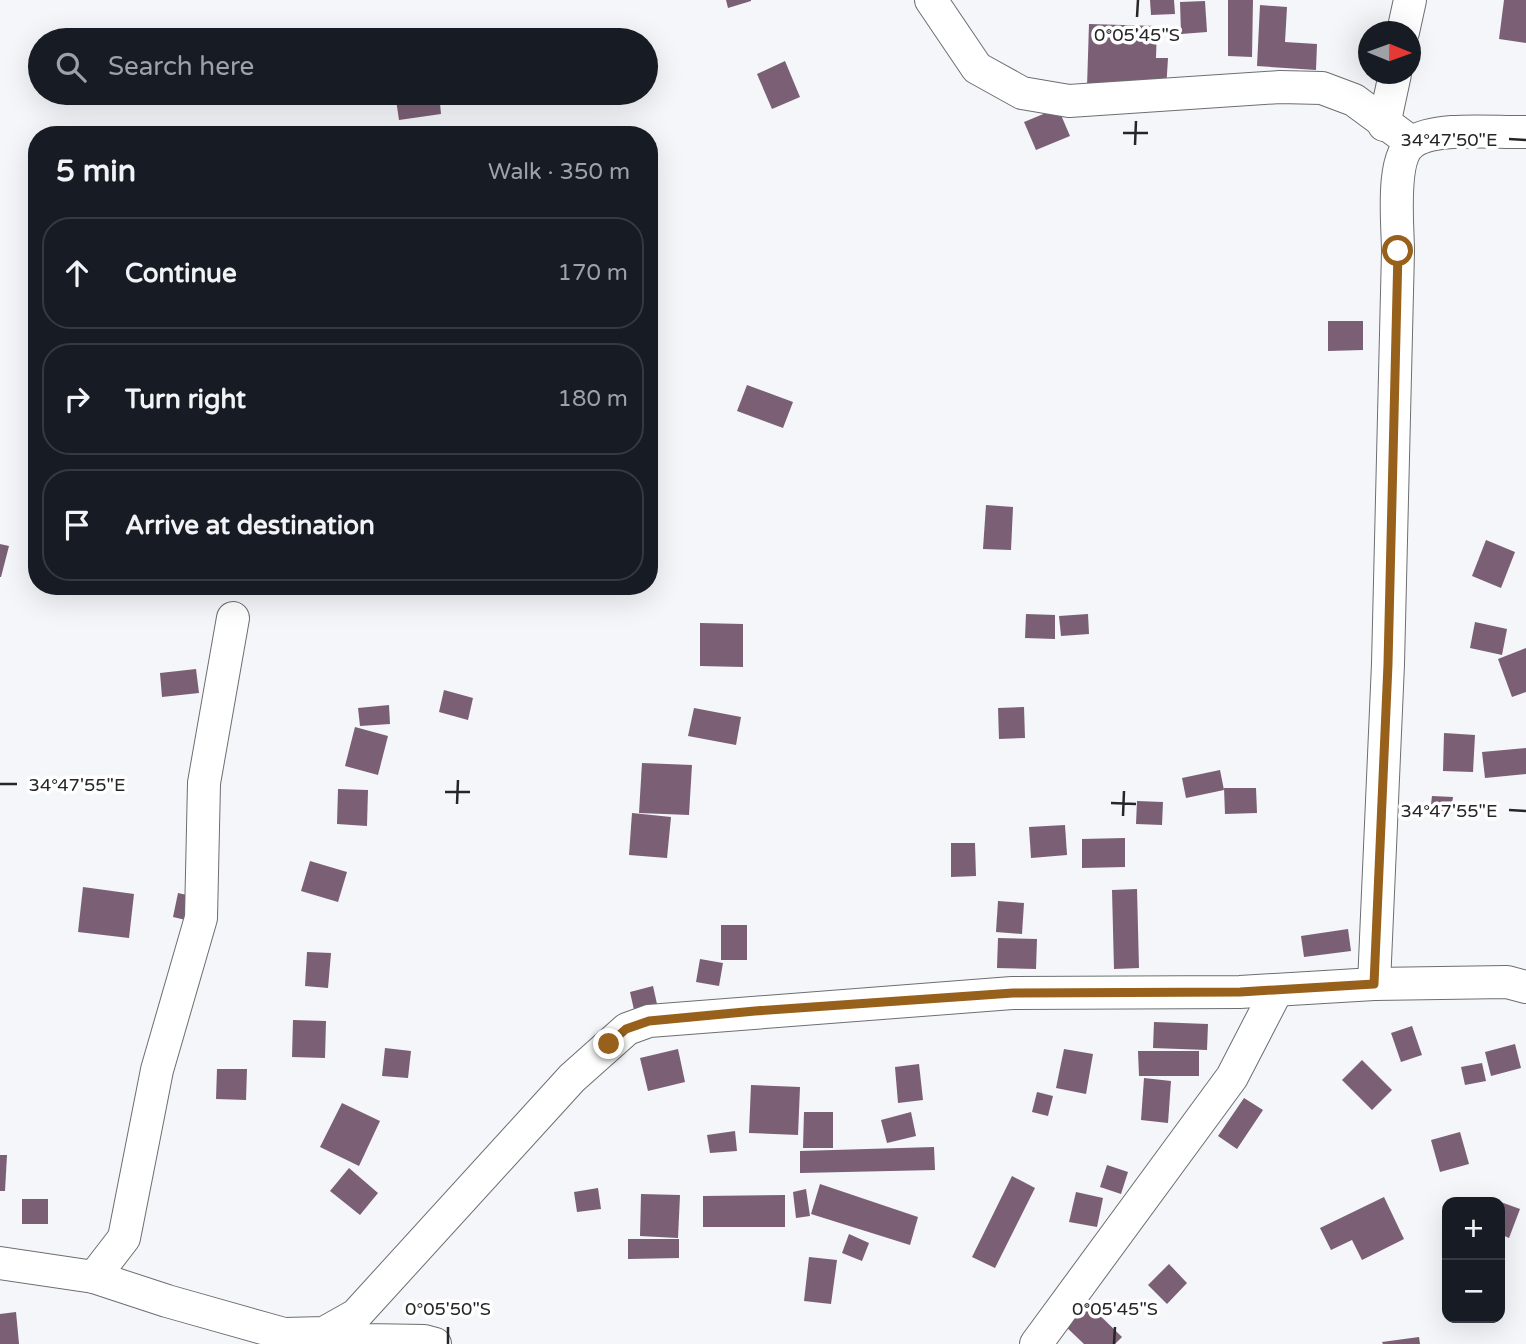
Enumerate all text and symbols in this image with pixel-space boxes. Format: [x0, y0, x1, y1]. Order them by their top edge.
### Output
north arrow [1358, 21, 1421, 84]
text: 0°05'45"S [1094, 24, 1180, 46]
search box [28, 28, 658, 105]
icon: search [52, 48, 90, 86]
text: Search here [108, 51, 254, 82]
text: 34°47'50"E [1401, 129, 1497, 151]
text: 5 min [56, 153, 136, 190]
text: Walk · 350 m [488, 158, 630, 186]
route start [1382, 235, 1413, 266]
icon: ahead [58, 254, 96, 292]
text: Continue [125, 258, 237, 289]
text: 170 m [558, 259, 628, 287]
icon: right [58, 380, 96, 418]
text: Turn right [125, 384, 246, 415]
text: 180 m [558, 385, 628, 413]
icon: arrive [58, 506, 96, 544]
text: Arrive at destination [125, 510, 375, 541]
text: 34°47'55"E [29, 774, 125, 796]
text: 34°47'55"E [1401, 800, 1497, 822]
route end [593, 1028, 624, 1059]
map controls [1442, 1197, 1505, 1323]
button: + [1442, 1197, 1505, 1260]
button: − [1442, 1260, 1505, 1323]
text: 0°05'50"S [405, 1298, 491, 1320]
text: 0°05'45"S [1072, 1298, 1158, 1320]

